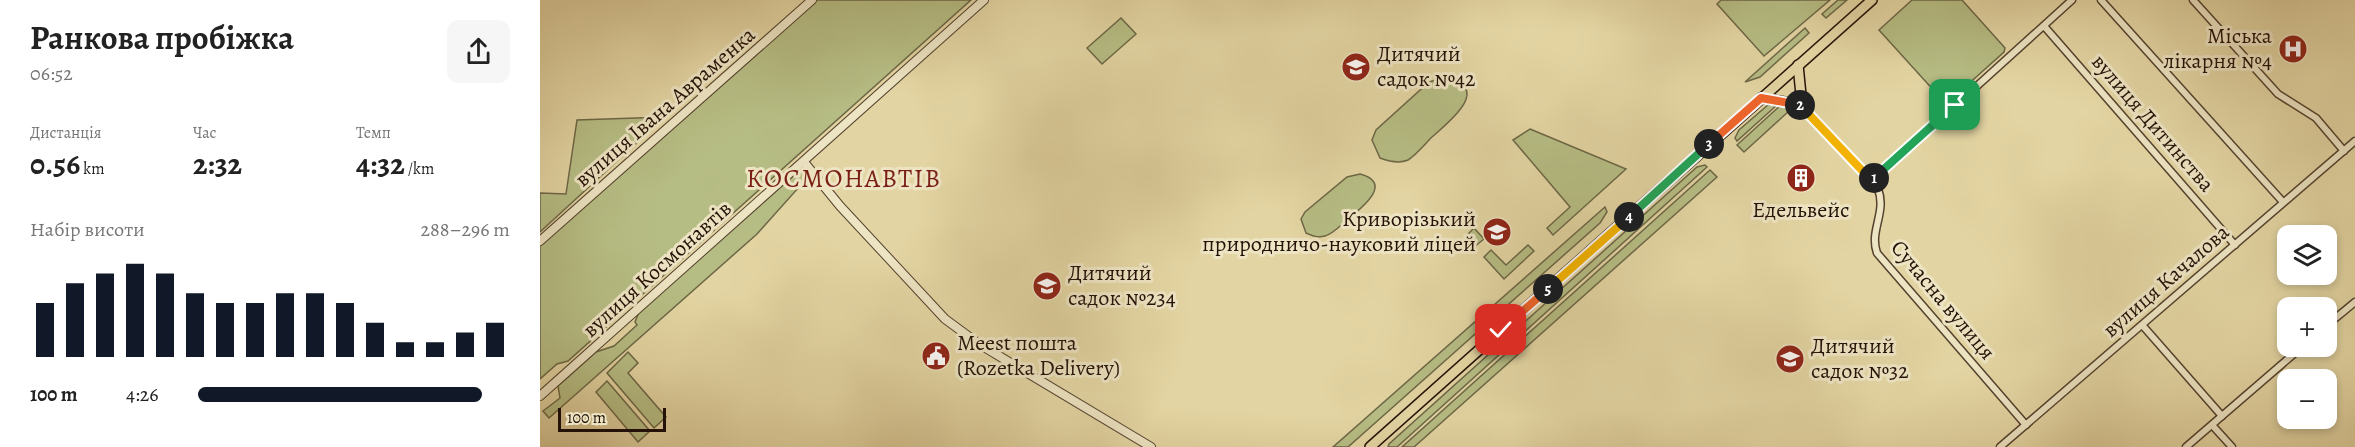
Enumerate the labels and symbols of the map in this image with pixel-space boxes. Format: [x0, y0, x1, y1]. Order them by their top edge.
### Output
street label: вулиця Івана Авраменка [568, 20, 762, 194]
place label: Міська лікарня №4 [2163, 21, 2273, 76]
hospital icon: Міська лікарня №4 [2277, 33, 2309, 65]
place label: Дитячий садок №42 [1377, 39, 1476, 94]
street label: вулиця Дитинства [2085, 48, 2222, 199]
school or university icon: Дитячий садок №42 [1340, 51, 1372, 83]
pin [1929, 79, 1980, 130]
pin: 2 [1785, 90, 1815, 120]
pin: 3 [1694, 129, 1724, 159]
district label: КОСМОНАВТІВ [746, 161, 942, 196]
building icon: Едельвейс [1785, 162, 1817, 194]
pin: 1 [1859, 163, 1889, 193]
street label: вулиця Космонавтів [576, 194, 738, 344]
place label: Едельвейс [1752, 195, 1850, 225]
pin: 4 [1614, 202, 1644, 232]
place label: Криворізький природничо-науковий ліцей [1202, 204, 1476, 259]
school or university icon: Криворізький природничо-науковий ліцей [1481, 216, 1513, 248]
street label: вулиця Качалова [2096, 217, 2236, 344]
street label: Сучасна вулиця [1884, 234, 2002, 366]
place label: Дитячий садок №234 [1068, 258, 1176, 313]
school or university icon: Дитячий садок №234 [1031, 270, 1063, 302]
pin: 5 [1533, 274, 1563, 304]
pin [1475, 304, 1526, 355]
place label: Meest пошта (Rozetka Delivery) [957, 328, 1120, 383]
place label: Дитячий садок №32 [1811, 331, 1909, 386]
public building icon: Meest пошта (Rozetka Delivery) [920, 340, 952, 372]
school or university icon: Дитячий садок №32 [1774, 343, 1806, 375]
scale bar [558, 405, 666, 432]

